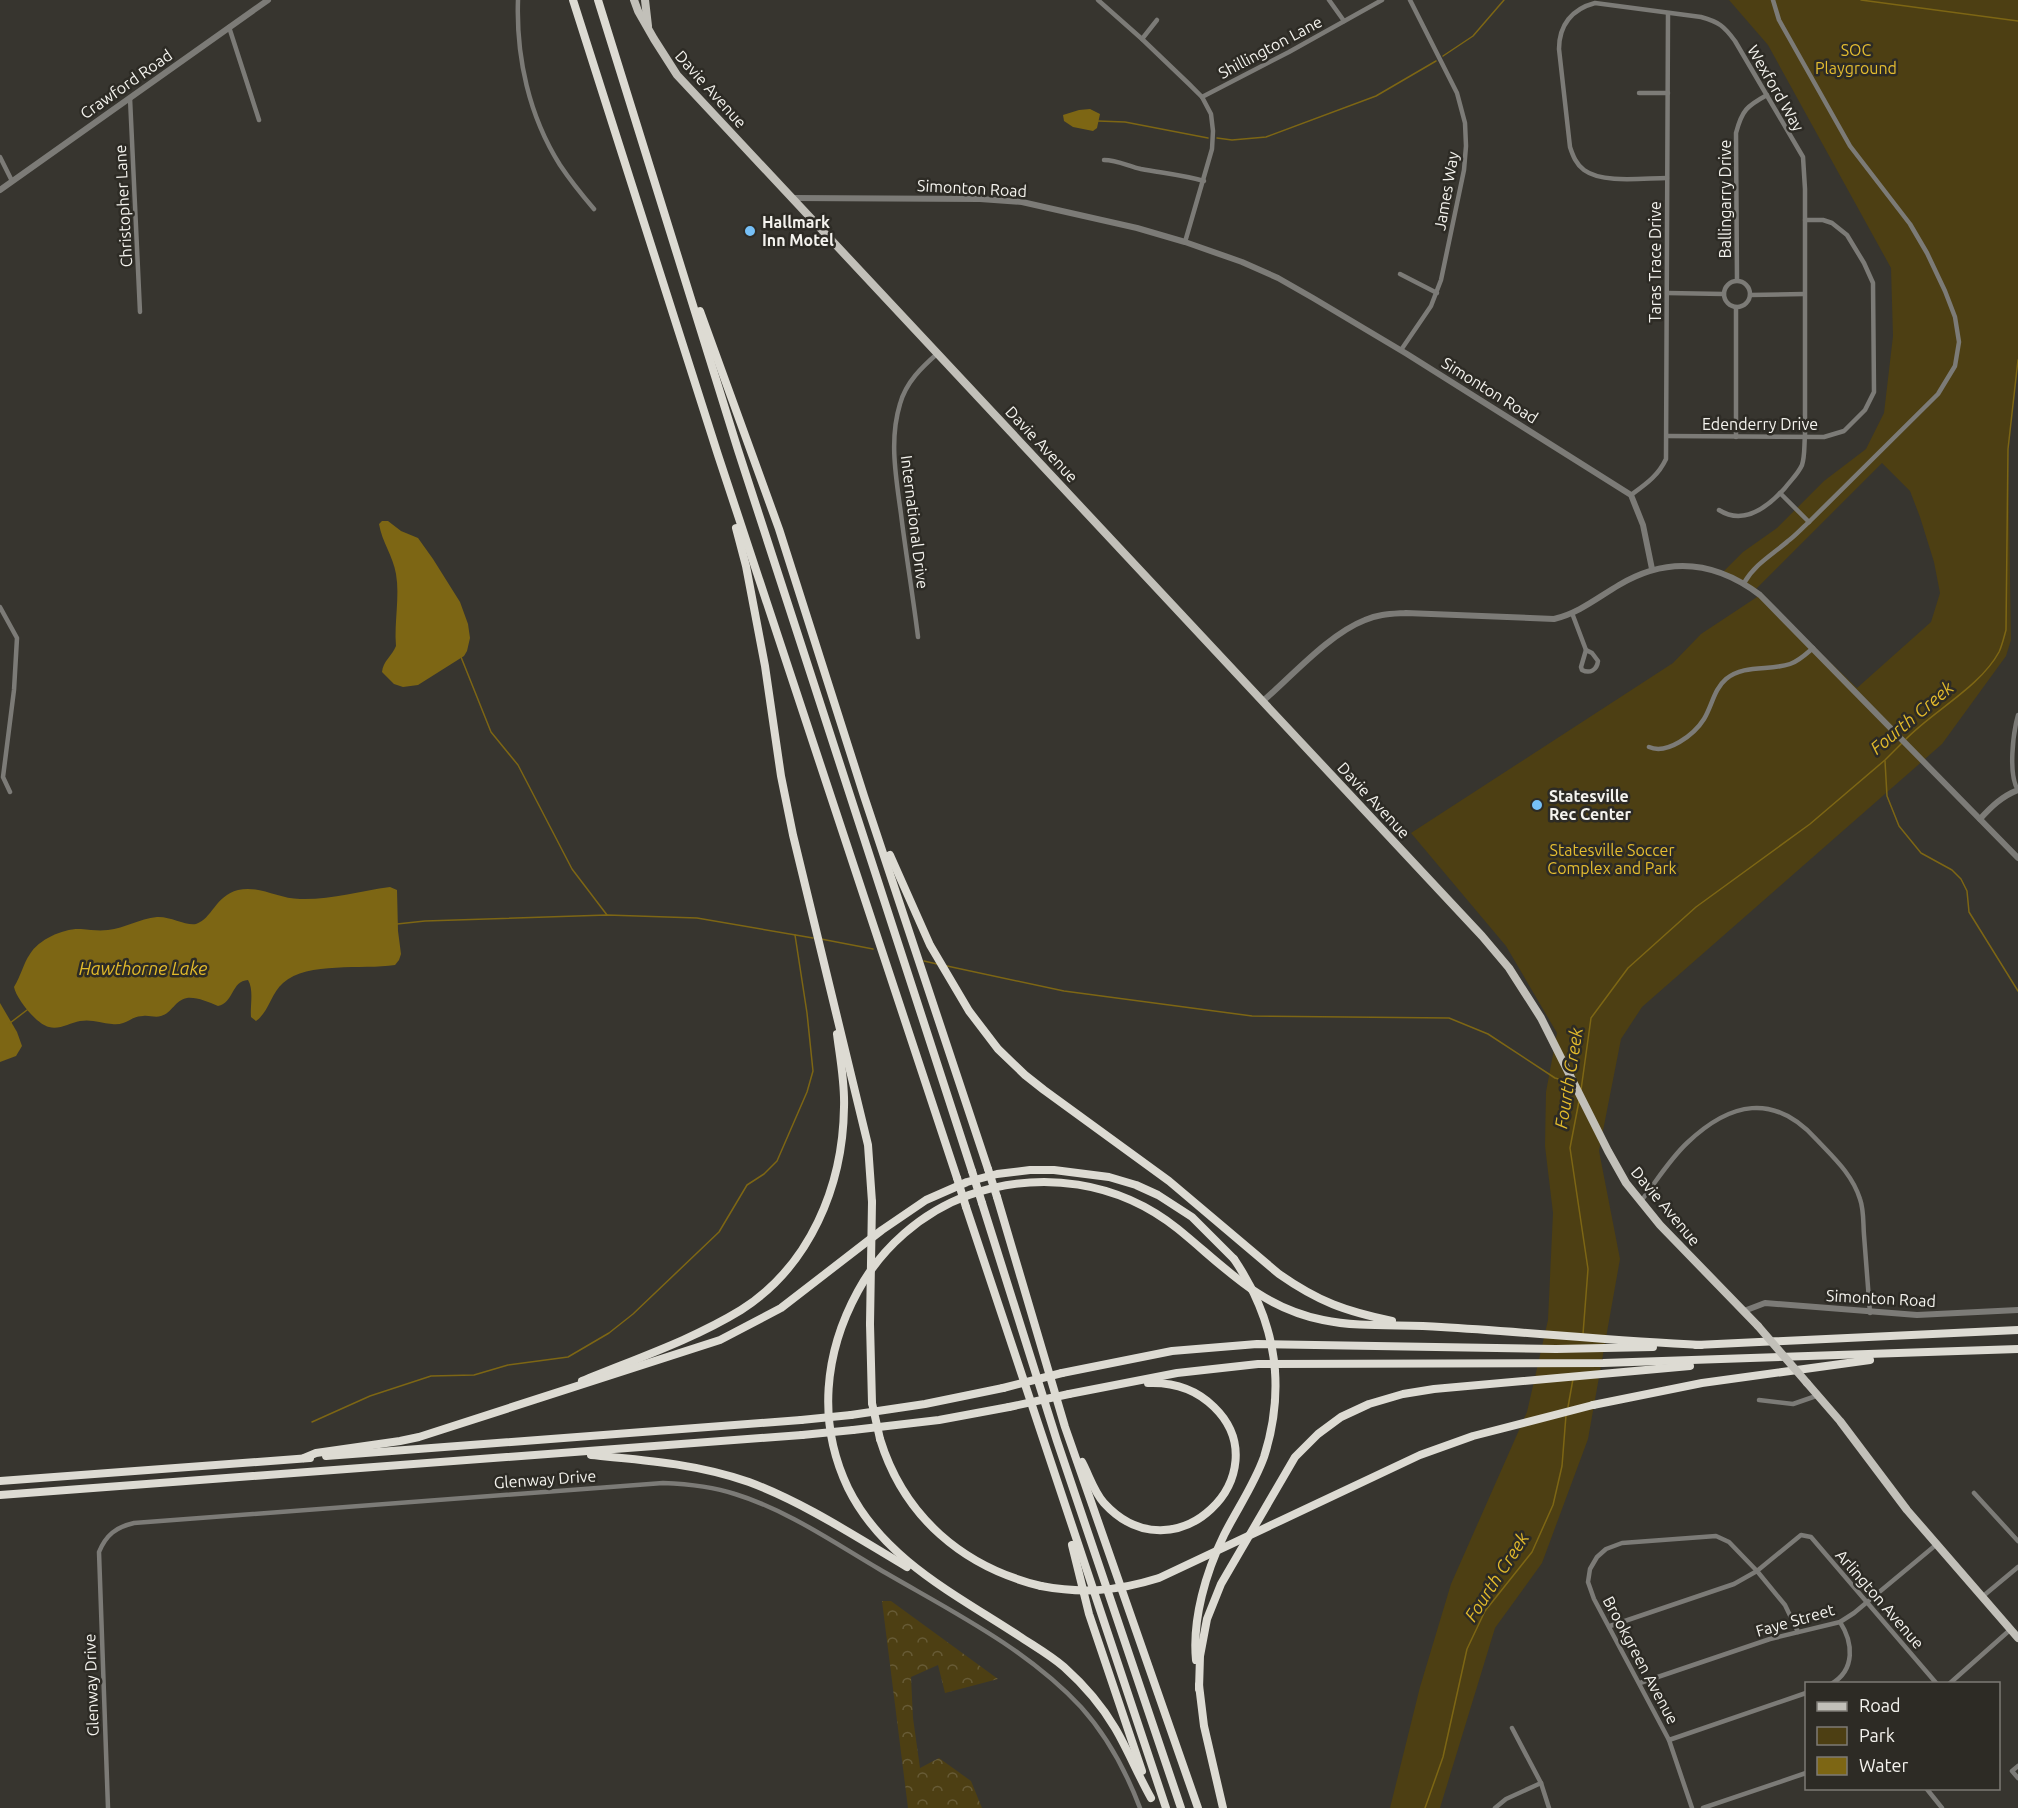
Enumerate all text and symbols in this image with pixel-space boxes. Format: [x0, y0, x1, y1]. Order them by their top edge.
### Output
street label: Shillington Lane [1215, 12, 1325, 82]
park label: SOC Playground [1815, 41, 1897, 77]
street label: Wexford Way [1744, 42, 1808, 134]
street label: Crawford Road [77, 46, 175, 122]
street label: Davie Avenue [672, 47, 750, 131]
street label: Ballingarry Drive [1716, 140, 1734, 258]
street label: Christopher Lane [111, 144, 135, 268]
street label: James Way [1430, 150, 1462, 232]
street label: Simonton Road [917, 176, 1027, 200]
street label: Taras Trace Drive [1646, 201, 1664, 323]
place label: Hallmark Inn Motel [762, 213, 834, 249]
marker: Hallmark Inn Motel [743, 224, 757, 238]
street label: Simonton Road [1439, 353, 1541, 427]
street label: Davie Avenue [1002, 402, 1082, 486]
street label: Edenderry Drive [1702, 415, 1818, 433]
street label: International Drive [898, 454, 932, 590]
water label: Fourth Creek [1866, 676, 1957, 758]
street label: Davie Avenue [1334, 758, 1414, 842]
place label: Statesville Rec Center [1549, 787, 1632, 823]
marker: Statesville Rec Center [1530, 798, 1544, 812]
park label: Statesville Soccer Complex and Park [1547, 841, 1677, 877]
water label: Hawthorne Lake [79, 958, 207, 978]
water label: Fourth Creek [1550, 1025, 1586, 1130]
street label: Davie Avenue [1628, 1163, 1704, 1249]
street label: Simonton Road [1826, 1286, 1936, 1310]
street label: Glenway Drive [493, 1466, 597, 1492]
water label: Fourth Creek [1460, 1528, 1533, 1625]
street label: Arlington Avenue [1832, 1546, 1928, 1652]
street label: Brookgreen Avenue [1600, 1593, 1682, 1727]
street label: Faye Street [1754, 1600, 1837, 1640]
street label: Glenway Drive [80, 1633, 102, 1737]
legend [1805, 1682, 2000, 1790]
text: Road [1859, 1695, 1901, 1715]
text: Park [1859, 1725, 1895, 1745]
text: Water [1859, 1755, 1909, 1775]

